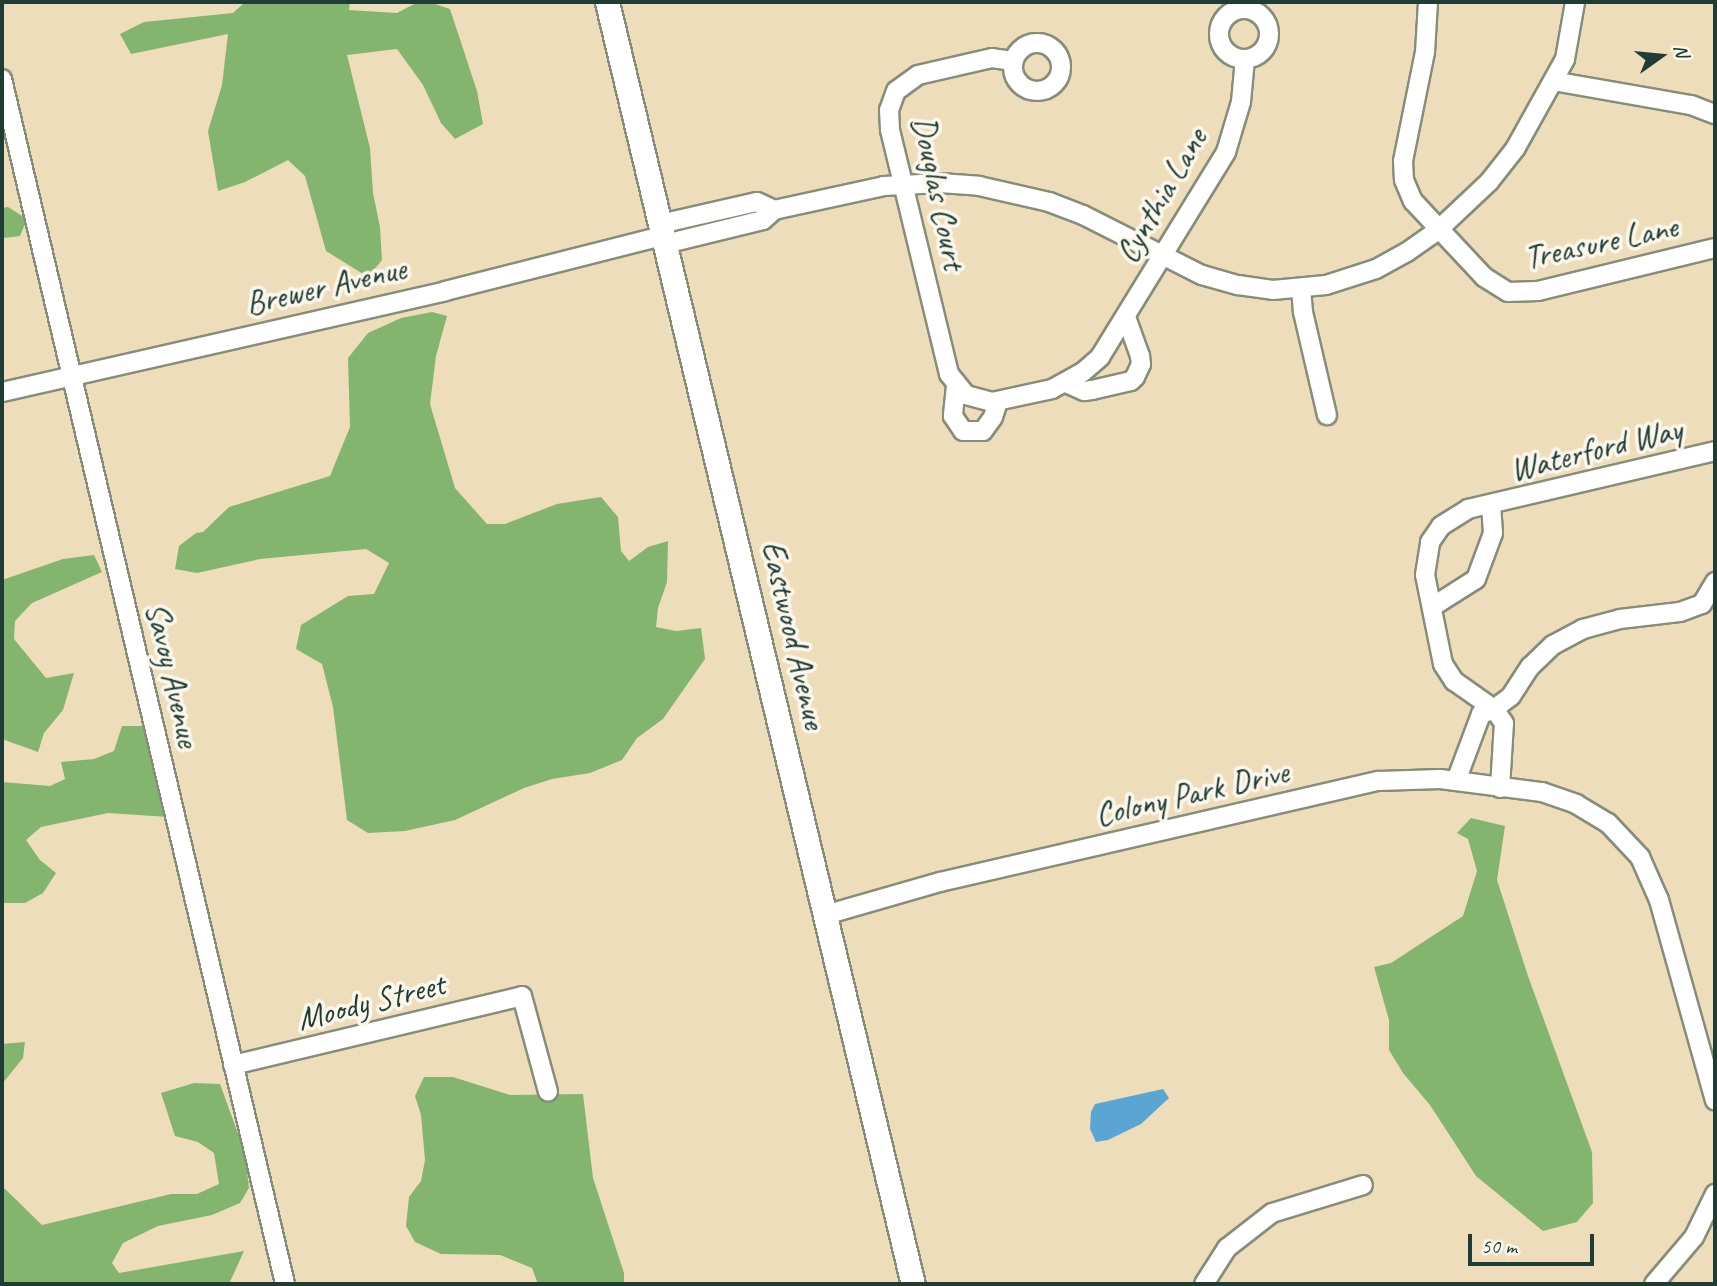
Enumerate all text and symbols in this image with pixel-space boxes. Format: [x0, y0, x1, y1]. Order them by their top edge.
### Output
north arrow [1626, 21, 1696, 91]
text: N [1668, 42, 1694, 59]
street label: Douglas Court [902, 113, 974, 273]
street label: Cynthia Lane [1108, 121, 1216, 271]
street label: Treasure Lane [1520, 207, 1682, 279]
street label: Brewer Avenue [242, 249, 410, 325]
street label: Waterford Way [1507, 410, 1685, 490]
street label: Eastwood Avenue [752, 537, 834, 733]
street label: Savoy Avenue [136, 599, 208, 751]
street label: Colony Park Drive [1091, 752, 1293, 836]
street label: Moody Street [293, 965, 449, 1039]
scale bar [1472, 1220, 1598, 1264]
text: 50 m [1481, 1233, 1517, 1259]

